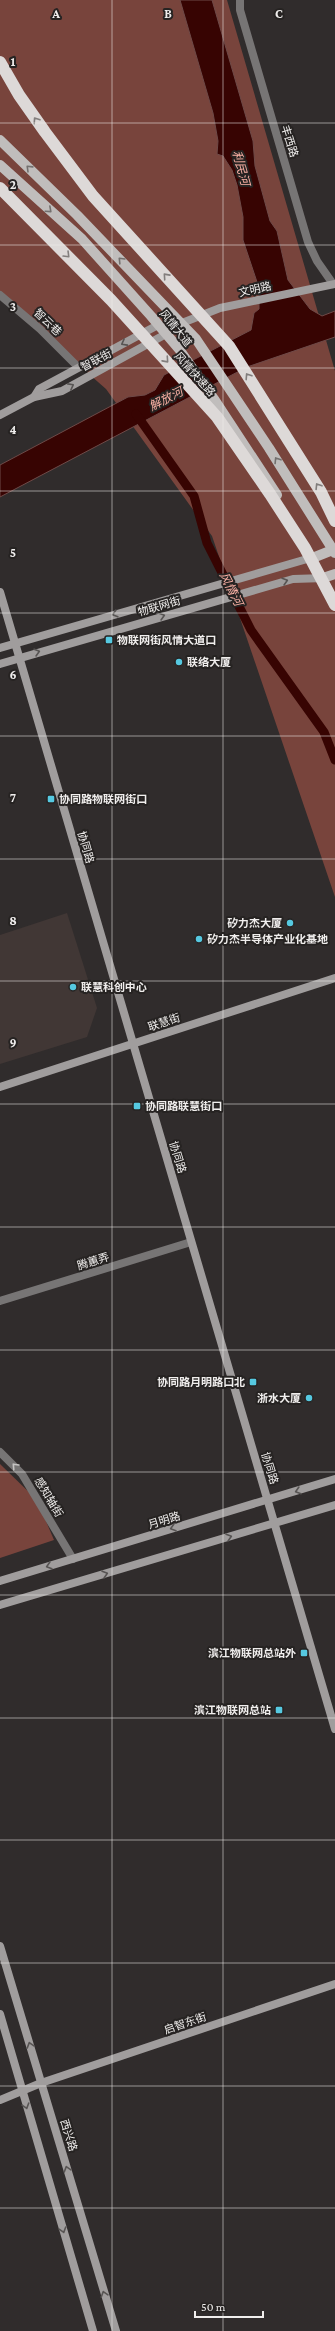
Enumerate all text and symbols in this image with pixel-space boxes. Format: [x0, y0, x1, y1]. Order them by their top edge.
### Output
text: A [51, 6, 60, 21]
text: B [164, 6, 172, 21]
text: C [275, 6, 283, 21]
text: 1 [11, 54, 16, 69]
one-way arrow [33, 117, 41, 124]
street label: 丰西路 [279, 123, 301, 159]
water label: 利民河 [230, 149, 253, 189]
one-way arrow [26, 165, 34, 173]
text: 2 [10, 177, 17, 192]
one-way arrow [45, 206, 52, 213]
one-way arrow [62, 250, 70, 258]
one-way arrow [118, 257, 126, 265]
one-way arrow [164, 274, 171, 281]
street label: 文明路 [238, 279, 272, 299]
text: 3 [10, 299, 16, 314]
street label: 智云巷 [32, 306, 64, 338]
street label: 风情大道 [157, 307, 195, 349]
one-way arrow [121, 338, 128, 346]
street label: 智联街 [79, 347, 113, 373]
street label: 风情快速路 [172, 350, 218, 398]
one-way arrow [161, 355, 168, 363]
one-way arrow [246, 373, 253, 380]
one-way arrow [67, 383, 74, 390]
water label: 解放河 [147, 384, 187, 413]
text: 4 [9, 422, 17, 437]
one-way arrow [274, 457, 282, 464]
one-way arrow [315, 483, 322, 490]
text: 5 [10, 545, 16, 560]
water label: 风情河 [217, 570, 246, 610]
one-way arrow [281, 577, 288, 586]
street label: 物联网街 [136, 594, 182, 618]
one-way arrow [112, 609, 119, 618]
one-way arrow [159, 612, 166, 621]
place label: 物联网街风情大道口 [117, 634, 216, 646]
marker: 物联网街风情大道口 [104, 635, 114, 645]
one-way arrow [34, 649, 41, 657]
place label: 联络大厦 [187, 656, 231, 668]
marker: 联络大厦 [174, 657, 184, 667]
text: 6 [9, 667, 17, 682]
text: 7 [10, 790, 16, 805]
place label: 协同路物联网街口 [59, 793, 147, 805]
marker: 协同路物联网街口 [46, 794, 56, 804]
street label: 协同路 [76, 829, 96, 865]
text: 8 [9, 913, 17, 928]
place label: 矽力杰大厦 [227, 917, 282, 929]
marker: 矽力杰大厦 [285, 918, 295, 928]
place label: 矽力杰半导体产业化基地 [207, 933, 328, 945]
marker: 矽力杰半导体产业化基地 [194, 934, 204, 944]
place label: 联慧科创中心 [81, 981, 147, 993]
marker: 联慧科创中心 [68, 982, 78, 992]
street label: 联慧街 [146, 1011, 182, 1033]
text: 9 [9, 1035, 17, 1050]
place label: 协同路联慧街口 [145, 1100, 222, 1112]
marker: 协同路联慧街口 [132, 1101, 142, 1111]
street label: 协同路 [167, 1139, 189, 1175]
street label: 腾蕙弄 [75, 1250, 111, 1272]
place label: 协同路月明路口北 [157, 1376, 245, 1388]
marker: 协同路月明路口北 [248, 1377, 258, 1387]
place label: 浙水大厦 [257, 1392, 301, 1404]
marker: 浙水大厦 [304, 1393, 314, 1403]
street label: 协同路 [259, 1450, 281, 1486]
one-way arrow [13, 1464, 20, 1471]
street label: 感知轴街 [33, 1475, 65, 1519]
one-way arrow [294, 1486, 301, 1495]
street label: 月明路 [146, 1509, 182, 1531]
one-way arrow [170, 1523, 177, 1532]
one-way arrow [225, 1533, 232, 1542]
one-way arrow [46, 1561, 53, 1570]
one-way arrow [101, 1570, 108, 1579]
place label: 滨江物联网总站外 [208, 1647, 296, 1659]
marker: 滨江物联网总站外 [299, 1648, 309, 1658]
place label: 滨江物联网总站 [194, 1704, 271, 1716]
marker: 滨江物联网总站 [274, 1705, 284, 1715]
street label: 启智东街 [162, 2010, 208, 2036]
one-way arrow [26, 2041, 35, 2048]
one-way arrow [21, 2102, 30, 2109]
street label: 西兴路 [58, 2117, 80, 2153]
one-way arrow [63, 2166, 72, 2173]
one-way arrow [58, 2227, 67, 2234]
one-way arrow [100, 2290, 109, 2297]
scale bar [195, 2293, 263, 2319]
text: 50 m [201, 2300, 226, 2314]

